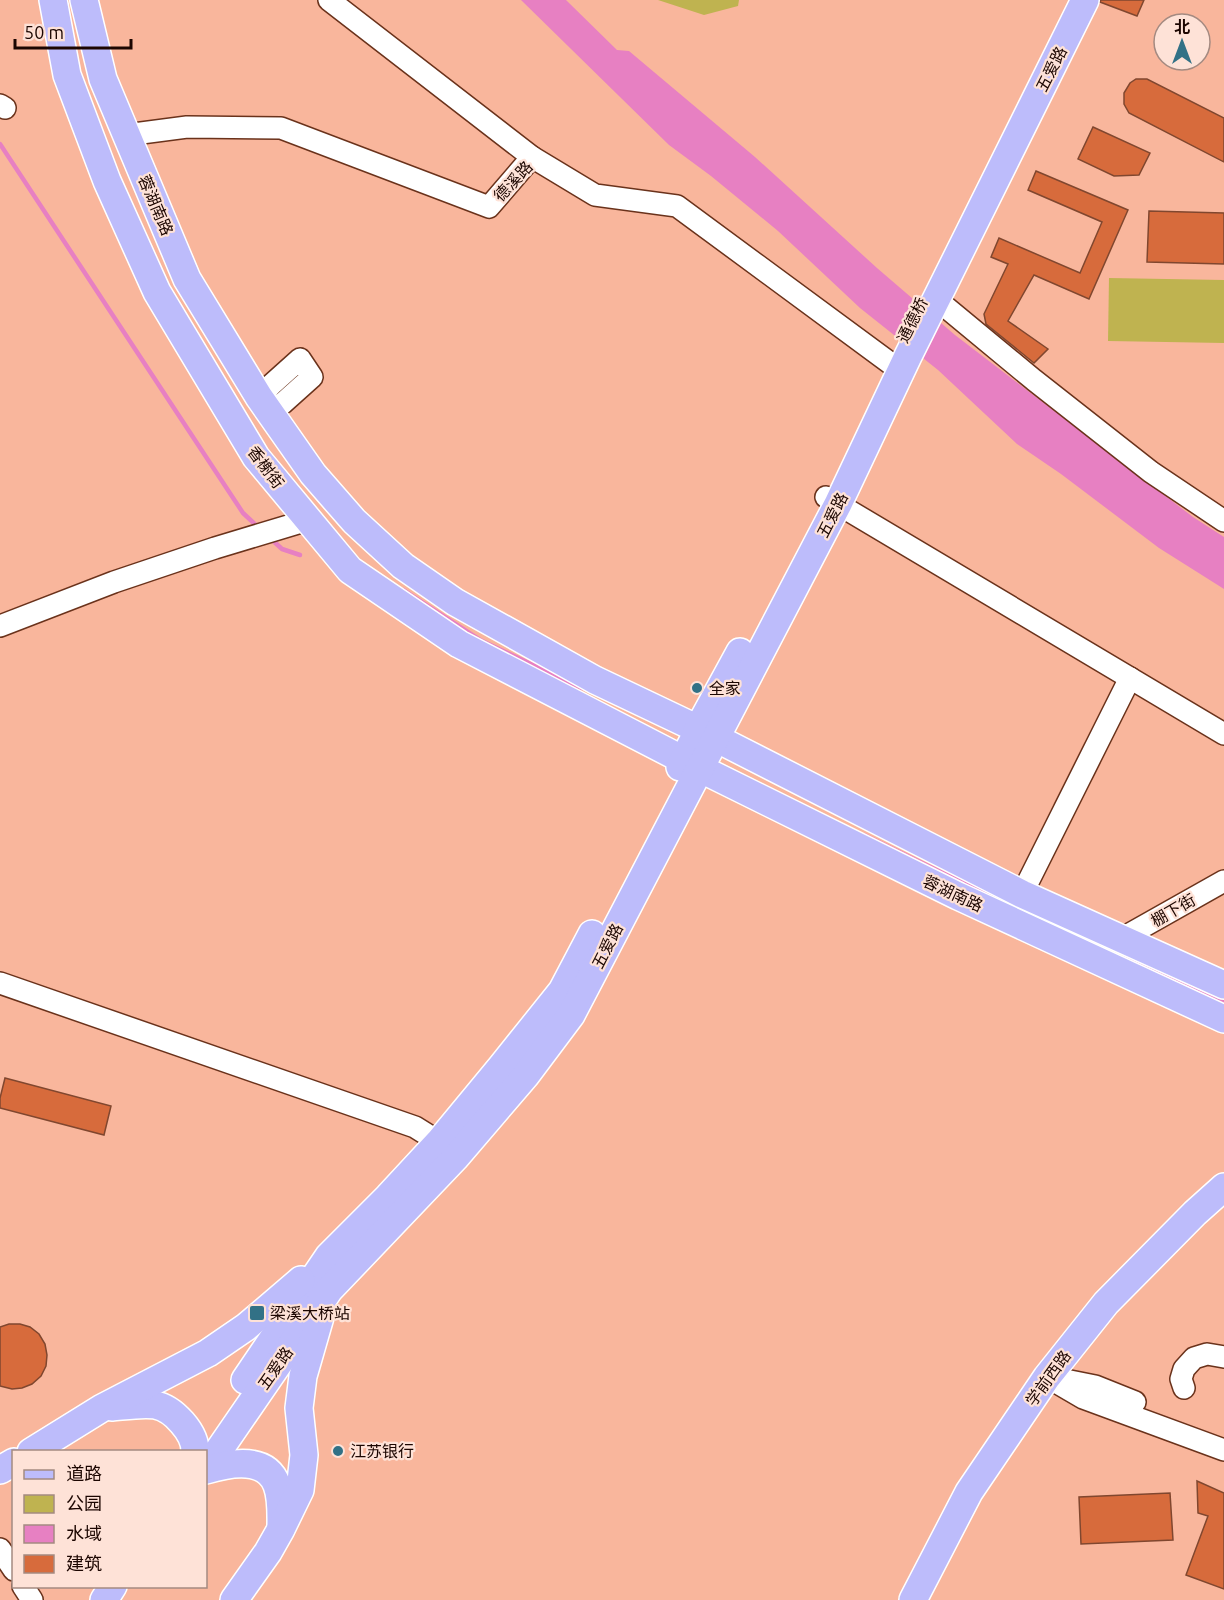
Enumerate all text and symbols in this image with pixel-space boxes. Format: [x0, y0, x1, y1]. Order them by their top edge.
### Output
scale bar [15, 12, 130, 50]
north arrow [1152, 12, 1212, 72]
text: 北 [1174, 18, 1190, 36]
text: 50 m [24, 22, 64, 42]
street label: 五爱路 [1032, 44, 1070, 94]
street label: 德溪路 [490, 157, 536, 205]
street label: 蓉湖南路 [135, 172, 177, 238]
street label: 通德桥 [893, 294, 931, 346]
street label: 香榭街 [244, 442, 288, 492]
street label: 五爱路 [813, 490, 851, 540]
place label: 全家 [709, 679, 741, 697]
marker: 全家 [690, 681, 704, 695]
street label: 蓉湖南路 [920, 871, 986, 915]
street label: 棚下街 [1148, 890, 1198, 930]
street label: 五爱路 [588, 921, 626, 971]
marker: 梁溪大桥站 [248, 1304, 266, 1322]
place label: 梁溪大桥站 [270, 1304, 350, 1322]
street label: 五爱路 [254, 1343, 296, 1393]
street label: 学前西路 [1022, 1347, 1074, 1409]
place label: 江苏银行 [350, 1442, 414, 1460]
marker: 江苏银行 [331, 1444, 345, 1458]
legend [12, 1450, 207, 1588]
text: 道路 [66, 1463, 102, 1483]
text: 公园 [66, 1493, 102, 1513]
text: 水域 [66, 1523, 102, 1543]
text: 建筑 [66, 1553, 102, 1573]

